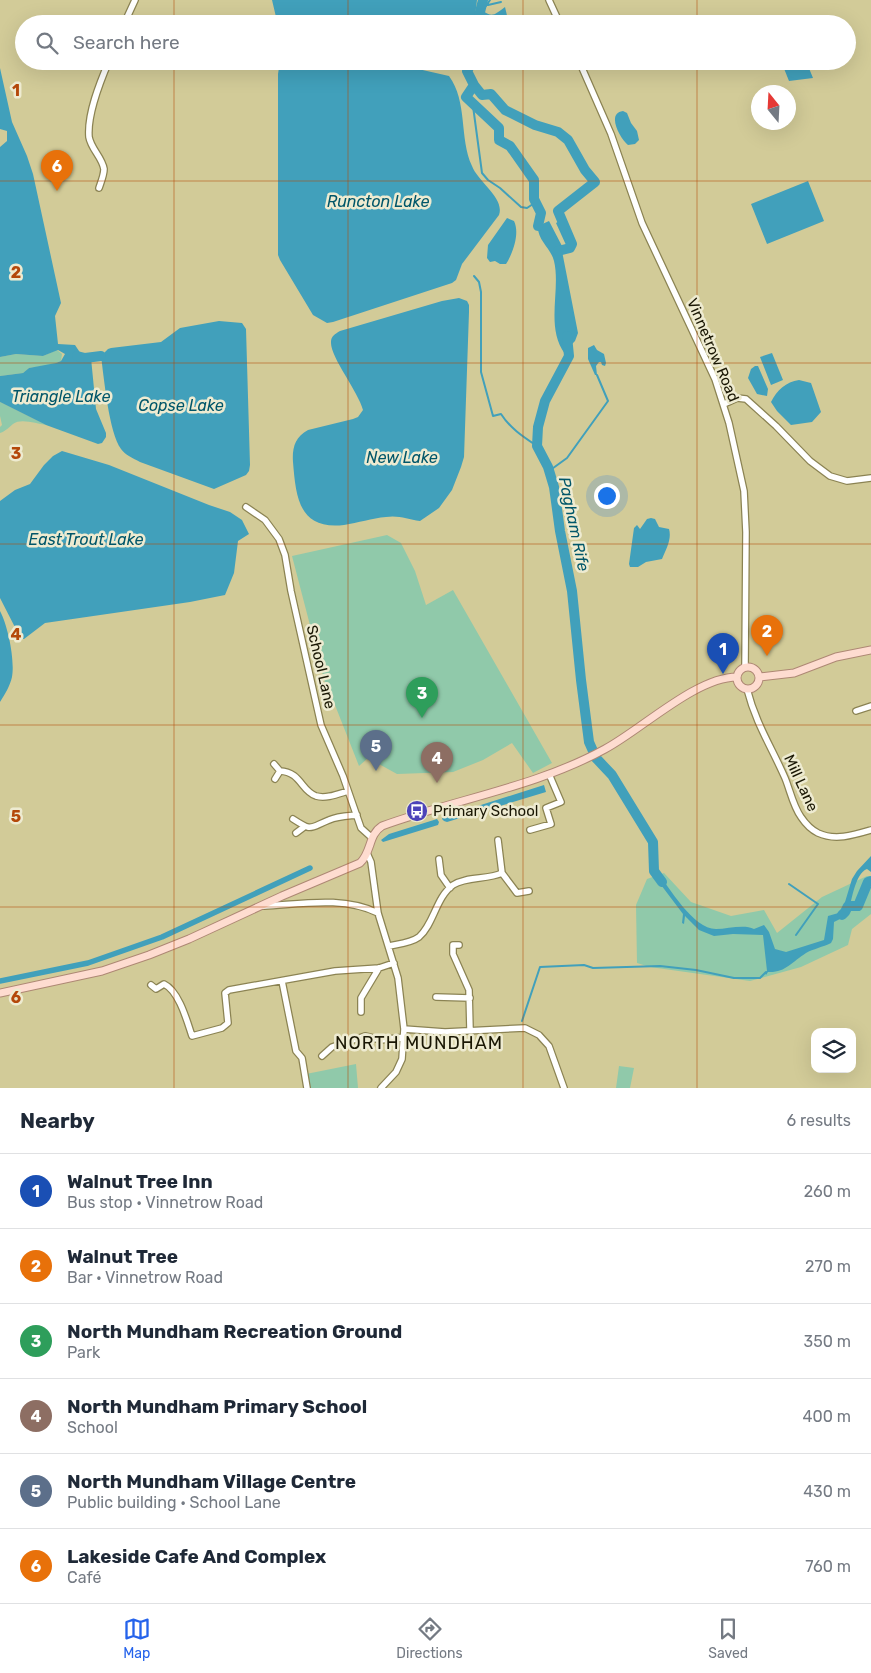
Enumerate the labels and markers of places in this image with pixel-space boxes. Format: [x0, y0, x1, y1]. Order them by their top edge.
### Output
pin: 6 [41, 150, 73, 191]
pin: 2 [751, 615, 783, 656]
pin: 1 [707, 633, 739, 674]
pin: 3 [406, 677, 438, 718]
pin: 5 [360, 730, 392, 771]
pin: 4 [421, 742, 453, 783]
bus stop icon: Primary School [405, 799, 429, 823]
place label: Primary School [433, 802, 538, 820]

